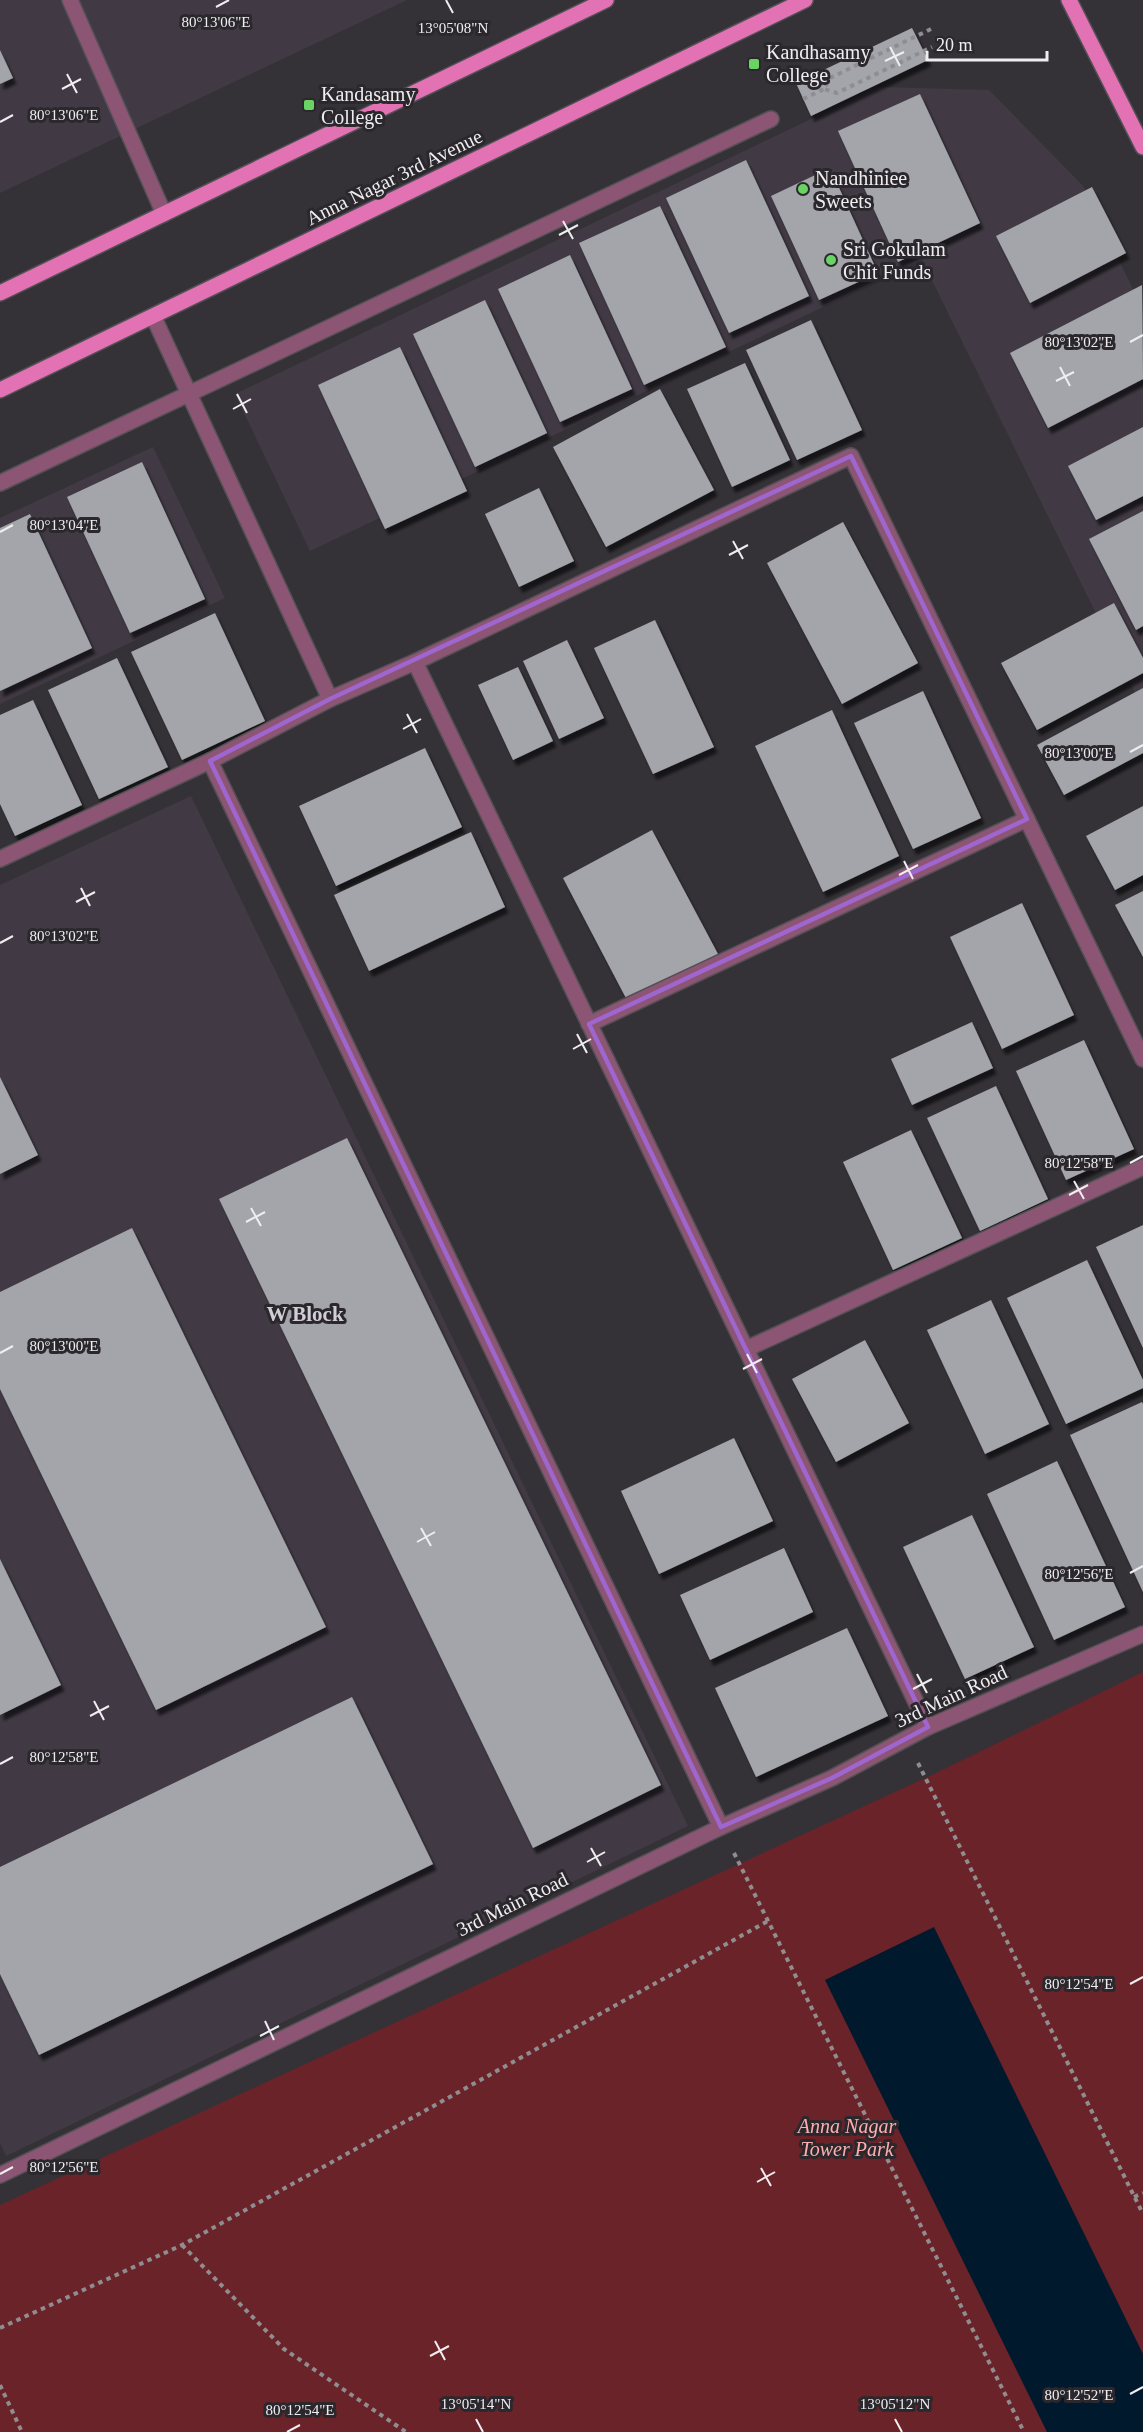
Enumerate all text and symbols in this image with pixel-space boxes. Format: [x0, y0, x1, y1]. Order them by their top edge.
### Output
text: 80°13'06"E [182, 14, 251, 30]
text: 13°05'08"N [418, 20, 488, 36]
scale bar [927, 24, 1047, 62]
text: 20 m [936, 35, 973, 55]
place label: Kandhasamy College [766, 41, 870, 87]
marker: Kandhasamy College [747, 57, 761, 71]
place label: Kandasamy College [321, 83, 415, 129]
marker: Kandasamy College [302, 98, 316, 112]
text: 80°13'06"E [30, 107, 99, 123]
street label: Anna Nagar 3rd Avenue [302, 125, 486, 230]
place label: Nandhiniee Sweets [815, 167, 907, 212]
marker: Nandhiniee Sweets [796, 182, 810, 196]
place label: Sri Gokulam Chit Funds [843, 238, 946, 283]
marker: Sri Gokulam Chit Funds [824, 253, 838, 267]
text: 80°13'02"E [1045, 334, 1114, 350]
text: 80°13'04"E [30, 517, 99, 533]
text: 80°13'00"E [1045, 745, 1114, 761]
text: 80°13'02"E [30, 928, 99, 944]
text: 80°12'58"E [1045, 1155, 1114, 1171]
district label: W Block [266, 1302, 344, 1326]
text: 80°13'00"E [30, 1338, 99, 1354]
text: 80°12'56"E [1045, 1566, 1114, 1582]
street label: 3rd Main Road [891, 1660, 1011, 1732]
text: 80°12'58"E [30, 1749, 99, 1765]
street label: 3rd Main Road [453, 1868, 571, 1940]
text: 80°12'54"E [1045, 1976, 1114, 1992]
park label: Anna Nagar Tower Park [796, 2115, 896, 2160]
text: 80°12'56"E [30, 2159, 99, 2175]
text: 80°12'52"E [1045, 2387, 1114, 2403]
text: 13°05'14"N [441, 2396, 511, 2412]
text: 13°05'12"N [860, 2396, 930, 2412]
text: 80°12'54"E [266, 2402, 335, 2418]

